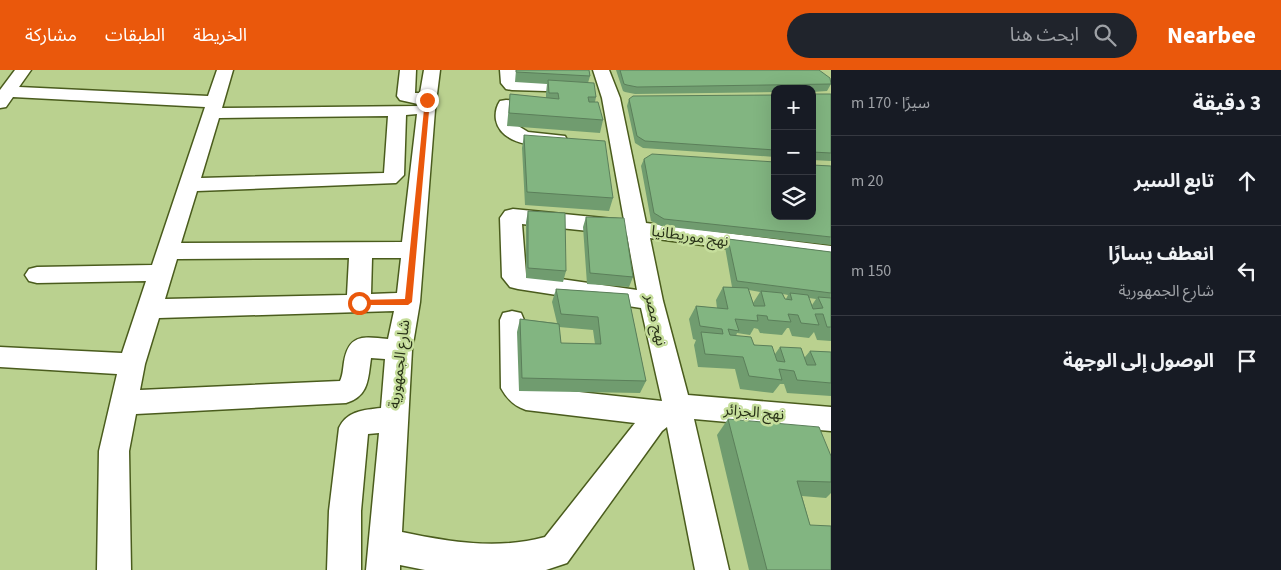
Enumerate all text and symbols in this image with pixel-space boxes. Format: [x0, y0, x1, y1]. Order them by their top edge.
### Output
search box [787, 13, 1137, 58]
text: Nearbee [1167, 18, 1256, 53]
icon: search [1091, 21, 1119, 49]
text: ابحث هنا [1010, 22, 1079, 49]
text: مشاركة [25, 23, 77, 48]
text: الطبقات [105, 23, 165, 48]
text: الخريطة [193, 23, 247, 48]
map controls [771, 85, 816, 220]
button: + [771, 85, 816, 130]
text: 3 دقيقة [1193, 88, 1261, 118]
route end [416, 89, 439, 112]
text: سيرًا · 170 m [851, 92, 930, 114]
button: − [771, 130, 816, 175]
icon: ahead [1233, 167, 1261, 195]
text: تابع السير [1134, 168, 1214, 195]
text: 20 m [851, 170, 883, 192]
button: layers [771, 175, 816, 220]
street label: نهج موريطانيا [650, 221, 730, 253]
text: انعطف يسارًا [1108, 241, 1214, 268]
icon: left [1233, 257, 1261, 285]
text: 150 m [851, 260, 891, 282]
text: شارع الجمهورية [1119, 280, 1214, 302]
street label: نهج مصر [638, 291, 672, 348]
route start [348, 292, 371, 315]
street label: شارع الجمهورية [384, 318, 416, 410]
icon: arrive [1233, 347, 1261, 375]
text: الوصول إلى الوجهة [1063, 348, 1214, 375]
street label: نهج الجزائر [722, 399, 785, 427]

